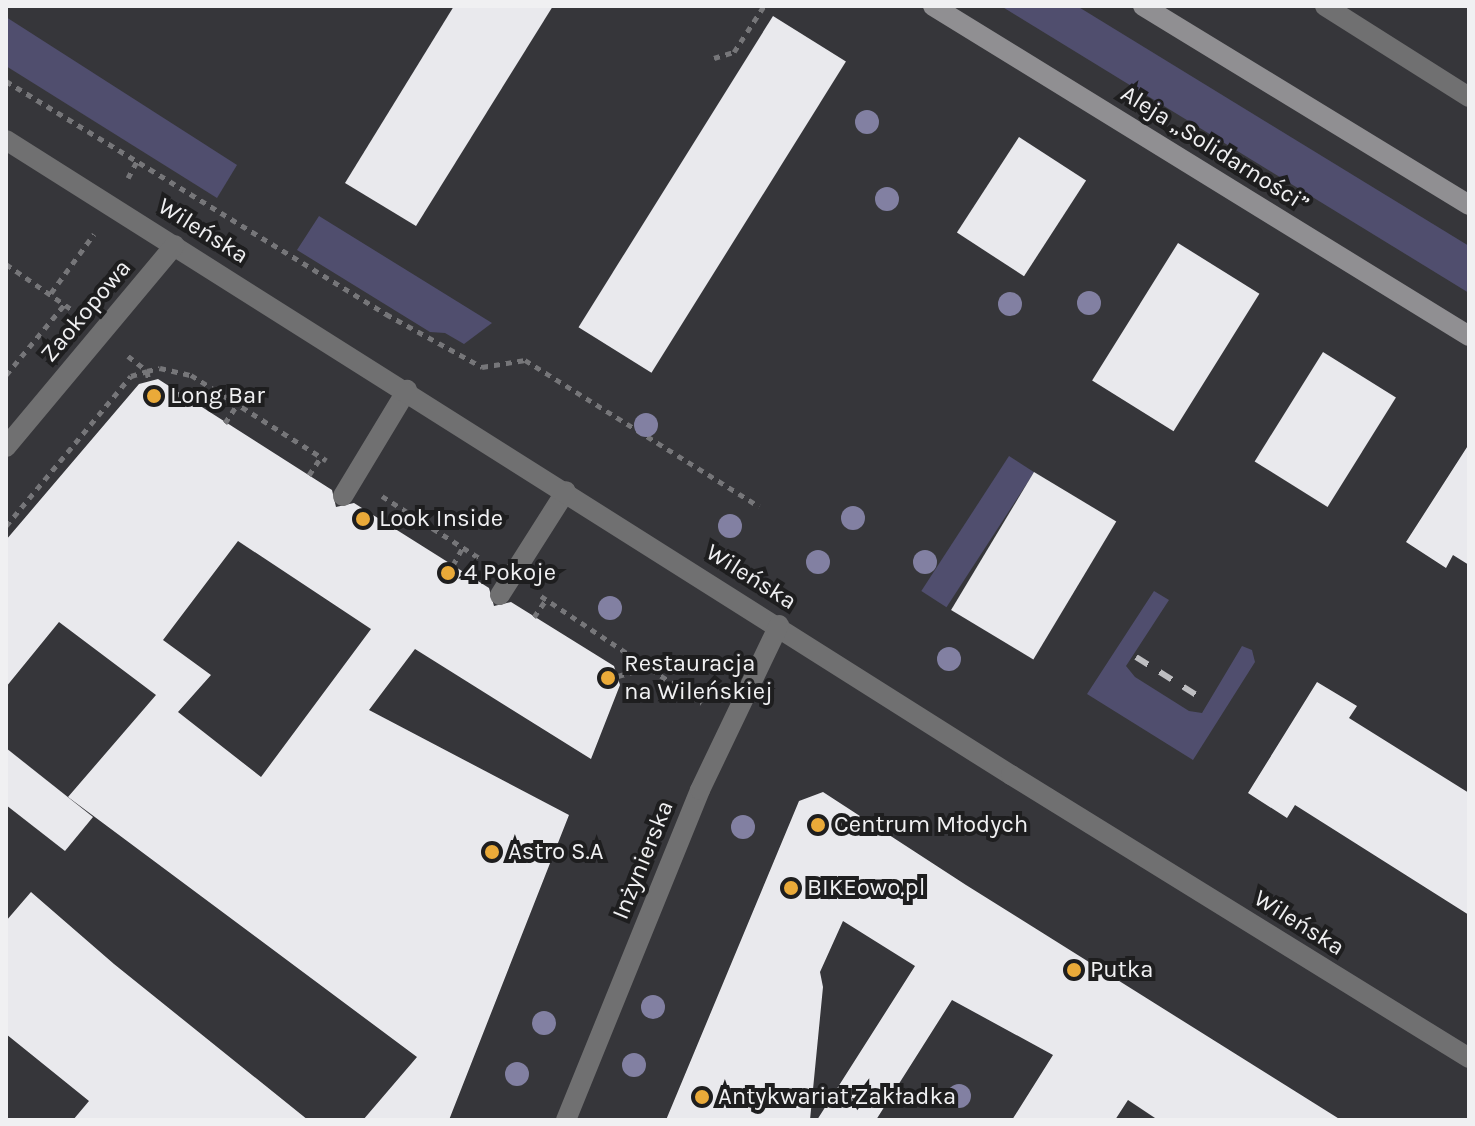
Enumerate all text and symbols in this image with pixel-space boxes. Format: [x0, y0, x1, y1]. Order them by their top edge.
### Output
street label: Aleja „Solidarności” [1116, 79, 1314, 219]
street label: Wileńska [152, 192, 254, 270]
street label: Zaokopowa [35, 254, 137, 368]
place label: Long Bar [170, 382, 265, 410]
marker: Long Bar [145, 387, 163, 405]
place label: Look Inside [379, 505, 503, 533]
marker: Look Inside [354, 510, 372, 528]
street label: Wileńska [700, 538, 802, 616]
place label: 4 Pokoje [464, 559, 556, 587]
marker: 4 Pokoje [439, 564, 457, 582]
place label: Restauracja na Wileńskiej [624, 650, 773, 706]
marker: Restauracja na Wileńskiej [599, 669, 617, 687]
street label: Inżynierska [606, 796, 680, 924]
place label: Centrum Młodych [834, 811, 1028, 839]
marker: Centrum Młodych [809, 816, 827, 834]
place label: Astro S.A [508, 838, 603, 866]
marker: Astro S.A [483, 843, 501, 861]
place label: BIKEowo.pl [807, 874, 925, 902]
marker: BIKEowo.pl [782, 879, 800, 897]
street label: Wileńska [1248, 884, 1350, 962]
place label: Putka [1090, 956, 1154, 984]
marker: Putka [1065, 961, 1083, 979]
place label: Antykwariat Zakładka [718, 1083, 956, 1111]
marker: Antykwariat Zakładka [693, 1088, 711, 1106]

